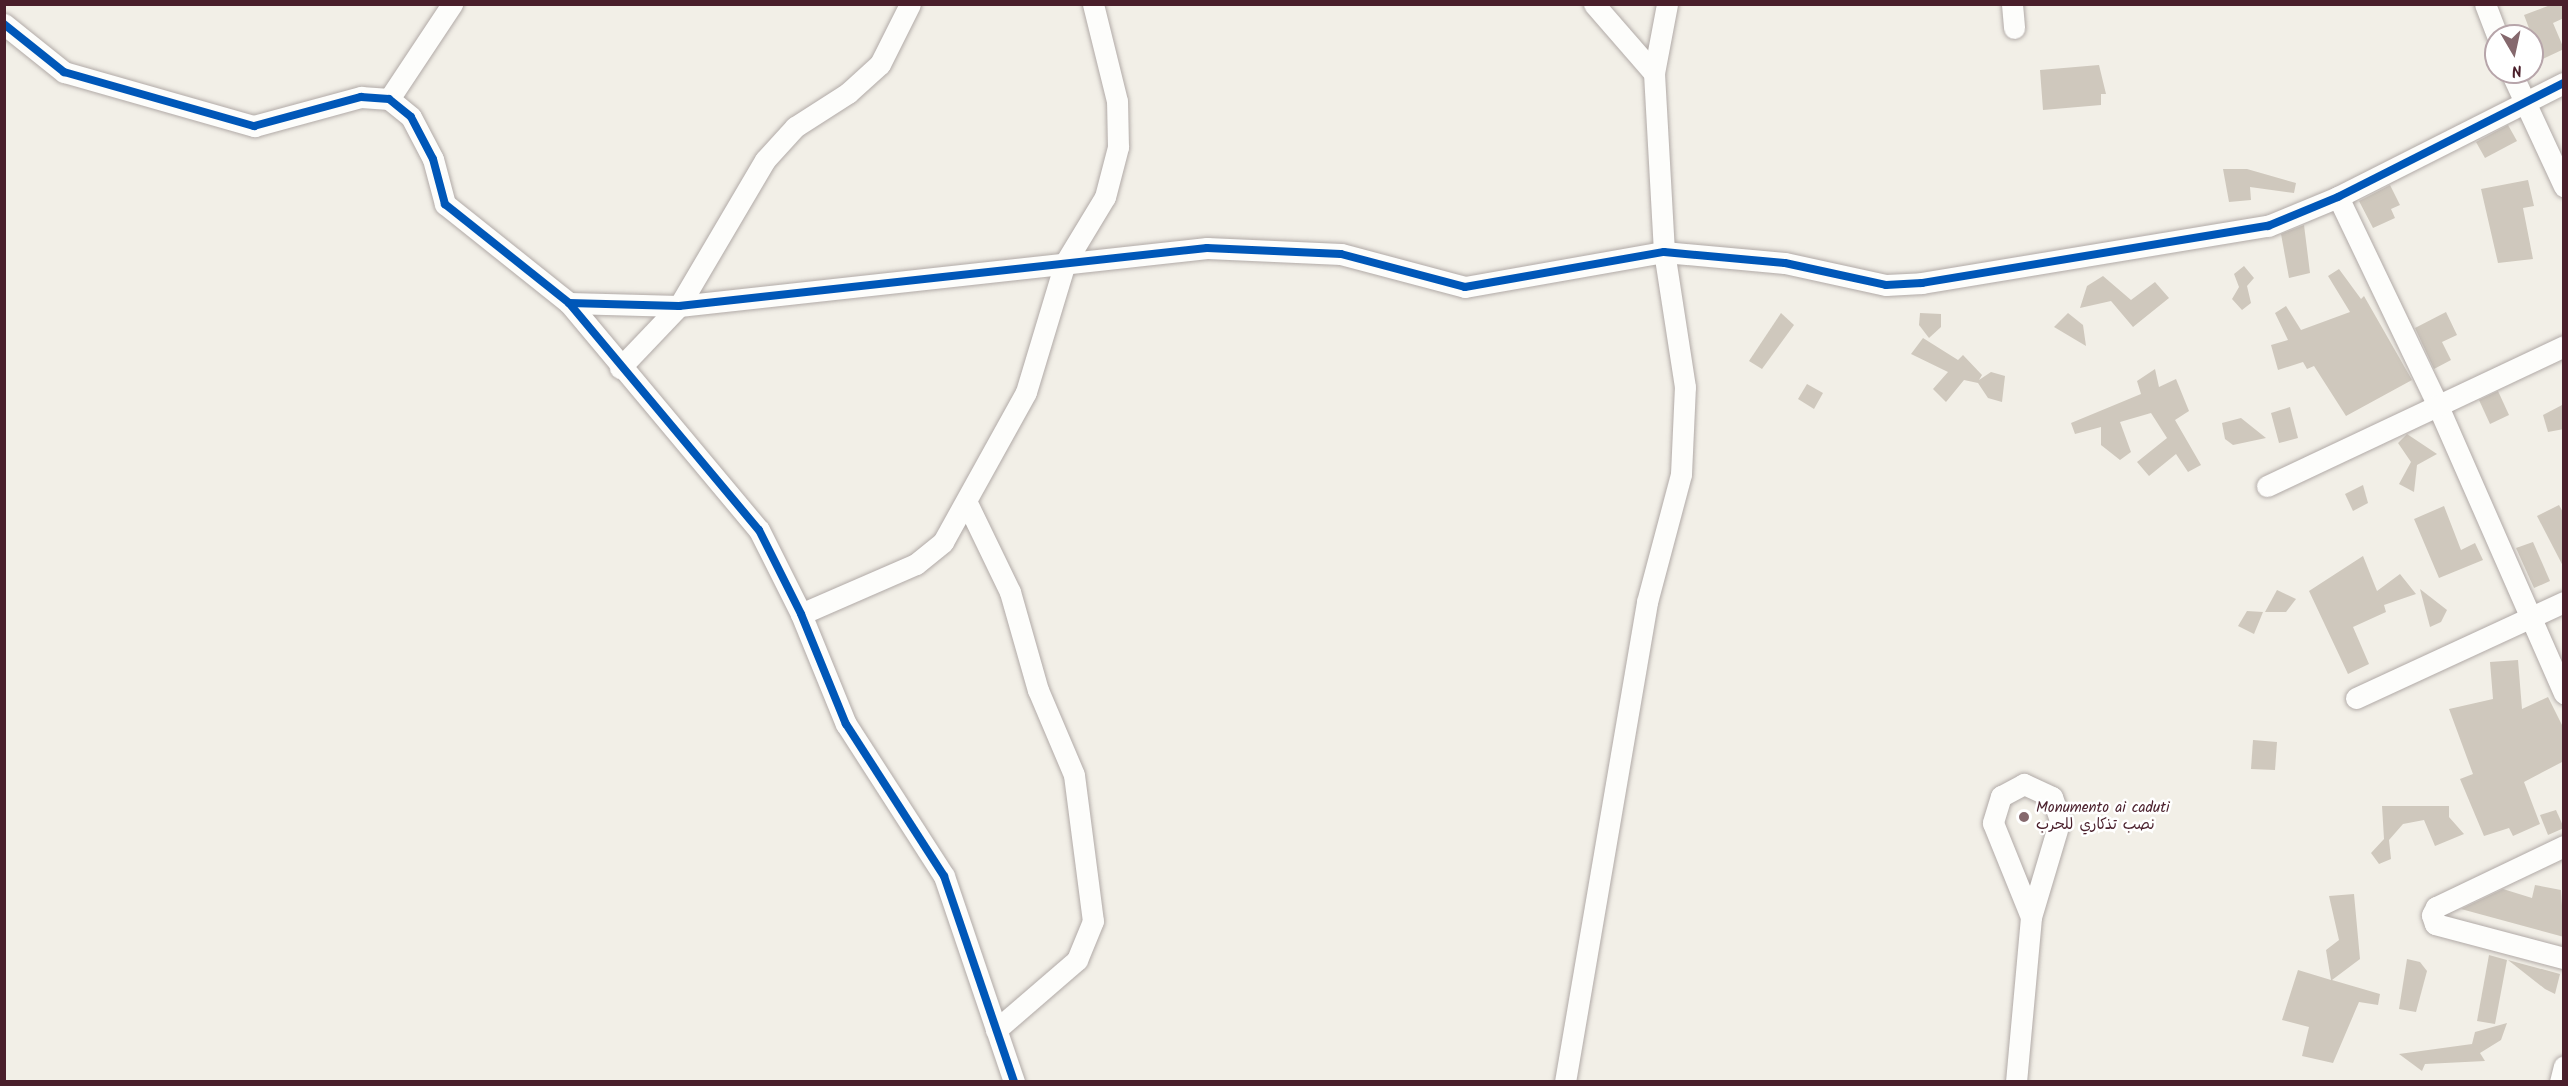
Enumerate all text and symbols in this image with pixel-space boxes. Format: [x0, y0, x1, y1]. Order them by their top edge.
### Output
north arrow [2484, 24, 2544, 84]
text: N [2510, 57, 2524, 83]
place label: Monumento ai caduti نصب تذكاري للحرب [2036, 799, 2170, 834]
marker: Monumento ai caduti نصب تذكاري للحرب [2017, 810, 2031, 824]

